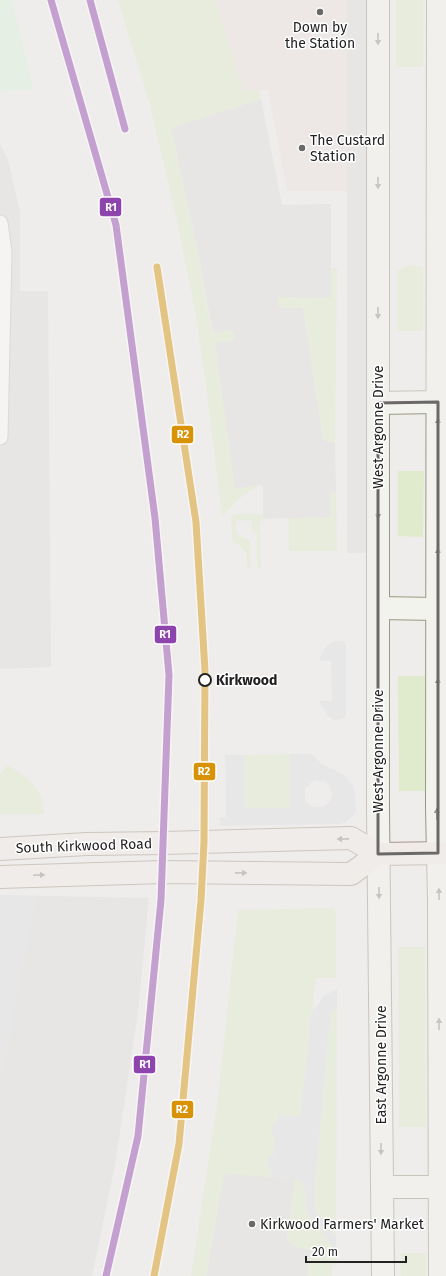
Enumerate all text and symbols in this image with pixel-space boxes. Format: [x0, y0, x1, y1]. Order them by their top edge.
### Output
marker: Down by the Station [315, 7, 325, 17]
place label: Down by the Station [285, 19, 355, 52]
one-way arrow [375, 33, 381, 46]
place label: The Custard Station [310, 132, 385, 165]
marker: The Custard Station [297, 143, 307, 153]
one-way arrow [375, 177, 381, 190]
line badge: R1 [99, 197, 122, 217]
text: R1 [105, 201, 117, 214]
one-way arrow [375, 307, 381, 320]
street label: West Argonne Drive [370, 365, 387, 489]
one-way arrow [435, 417, 441, 430]
line badge: R2 [171, 425, 194, 444]
text: R2 [177, 428, 190, 441]
one-way arrow [375, 507, 381, 520]
one-way arrow [435, 547, 441, 560]
line badge: R1 [154, 625, 177, 644]
text: R1 [159, 628, 171, 641]
place label: Kirkwood [216, 672, 277, 689]
marker: Kirkwood [198, 673, 212, 687]
one-way arrow [435, 677, 441, 690]
street label: West Argonne Drive [370, 689, 387, 813]
line badge: R2 [193, 762, 216, 781]
text: R2 [198, 765, 211, 778]
one-way arrow [434, 807, 440, 820]
street label: South Kirkwood Road [16, 835, 152, 857]
one-way arrow [337, 835, 349, 842]
one-way arrow [235, 870, 248, 876]
one-way arrow [33, 872, 45, 879]
one-way arrow [376, 887, 382, 900]
one-way arrow [435, 888, 442, 900]
street label: East Argonne Drive [373, 1005, 390, 1125]
one-way arrow [436, 1017, 442, 1030]
line badge: R1 [133, 1055, 156, 1074]
text: R1 [139, 1058, 151, 1071]
line badge: R2 [171, 1100, 194, 1119]
text: R2 [176, 1103, 189, 1116]
one-way arrow [378, 1143, 385, 1155]
place label: Kirkwood Farmers' Market [260, 1216, 425, 1233]
marker: Kirkwood Farmers' Market [247, 1219, 257, 1229]
scale bar [306, 1238, 406, 1264]
text: 20 m [312, 1245, 338, 1259]

